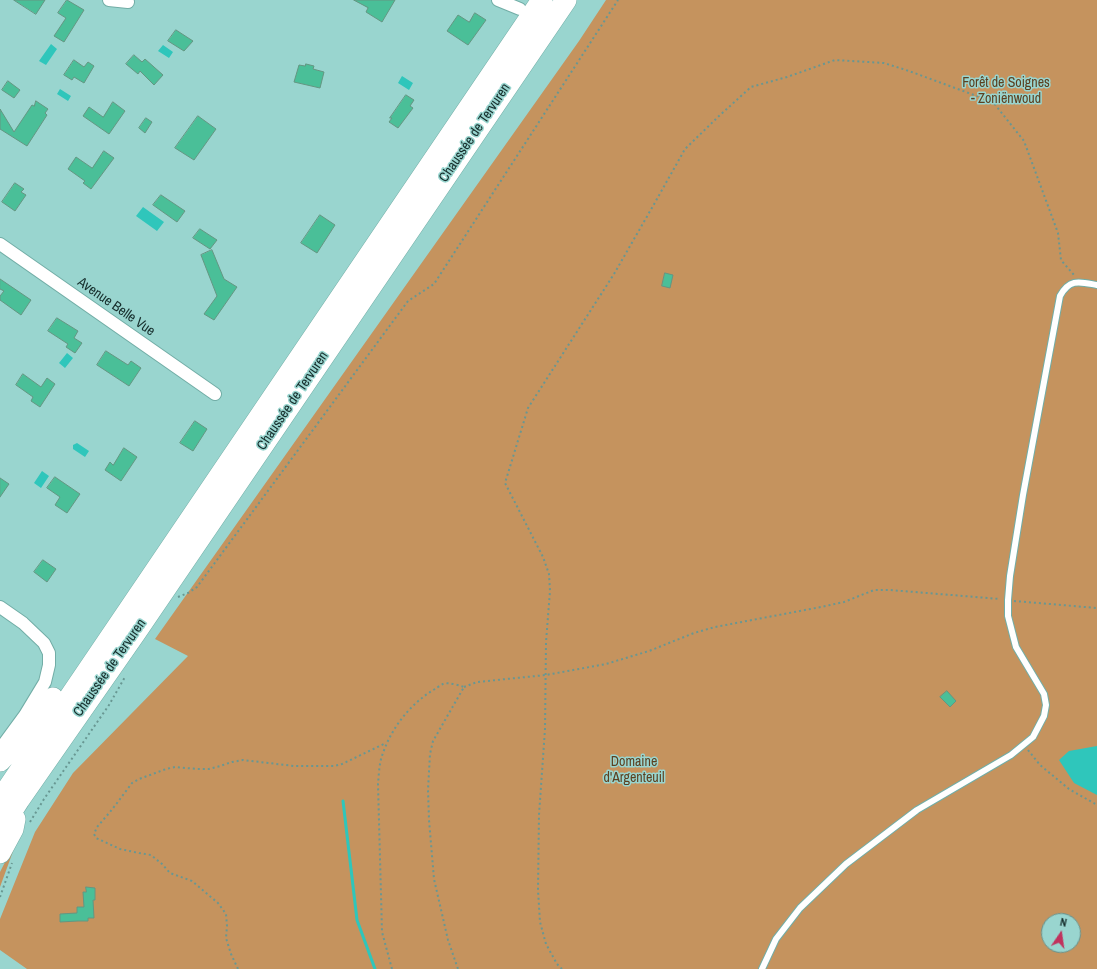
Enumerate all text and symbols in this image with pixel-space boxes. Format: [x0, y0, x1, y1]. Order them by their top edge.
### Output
park label: Forêt de Soignes - Zoniënwoud [962, 75, 1050, 108]
street label: Chaussée de Tervuren [436, 80, 514, 186]
street label: Avenue Belle Vue [74, 274, 158, 340]
street label: Chaussée de Tervuren [254, 348, 332, 454]
street label: Chaussée de Tervuren [70, 616, 150, 720]
park label: Domaine d'Argenteuil [604, 754, 664, 786]
north arrow [1041, 913, 1081, 953]
text: N [1059, 915, 1068, 930]

